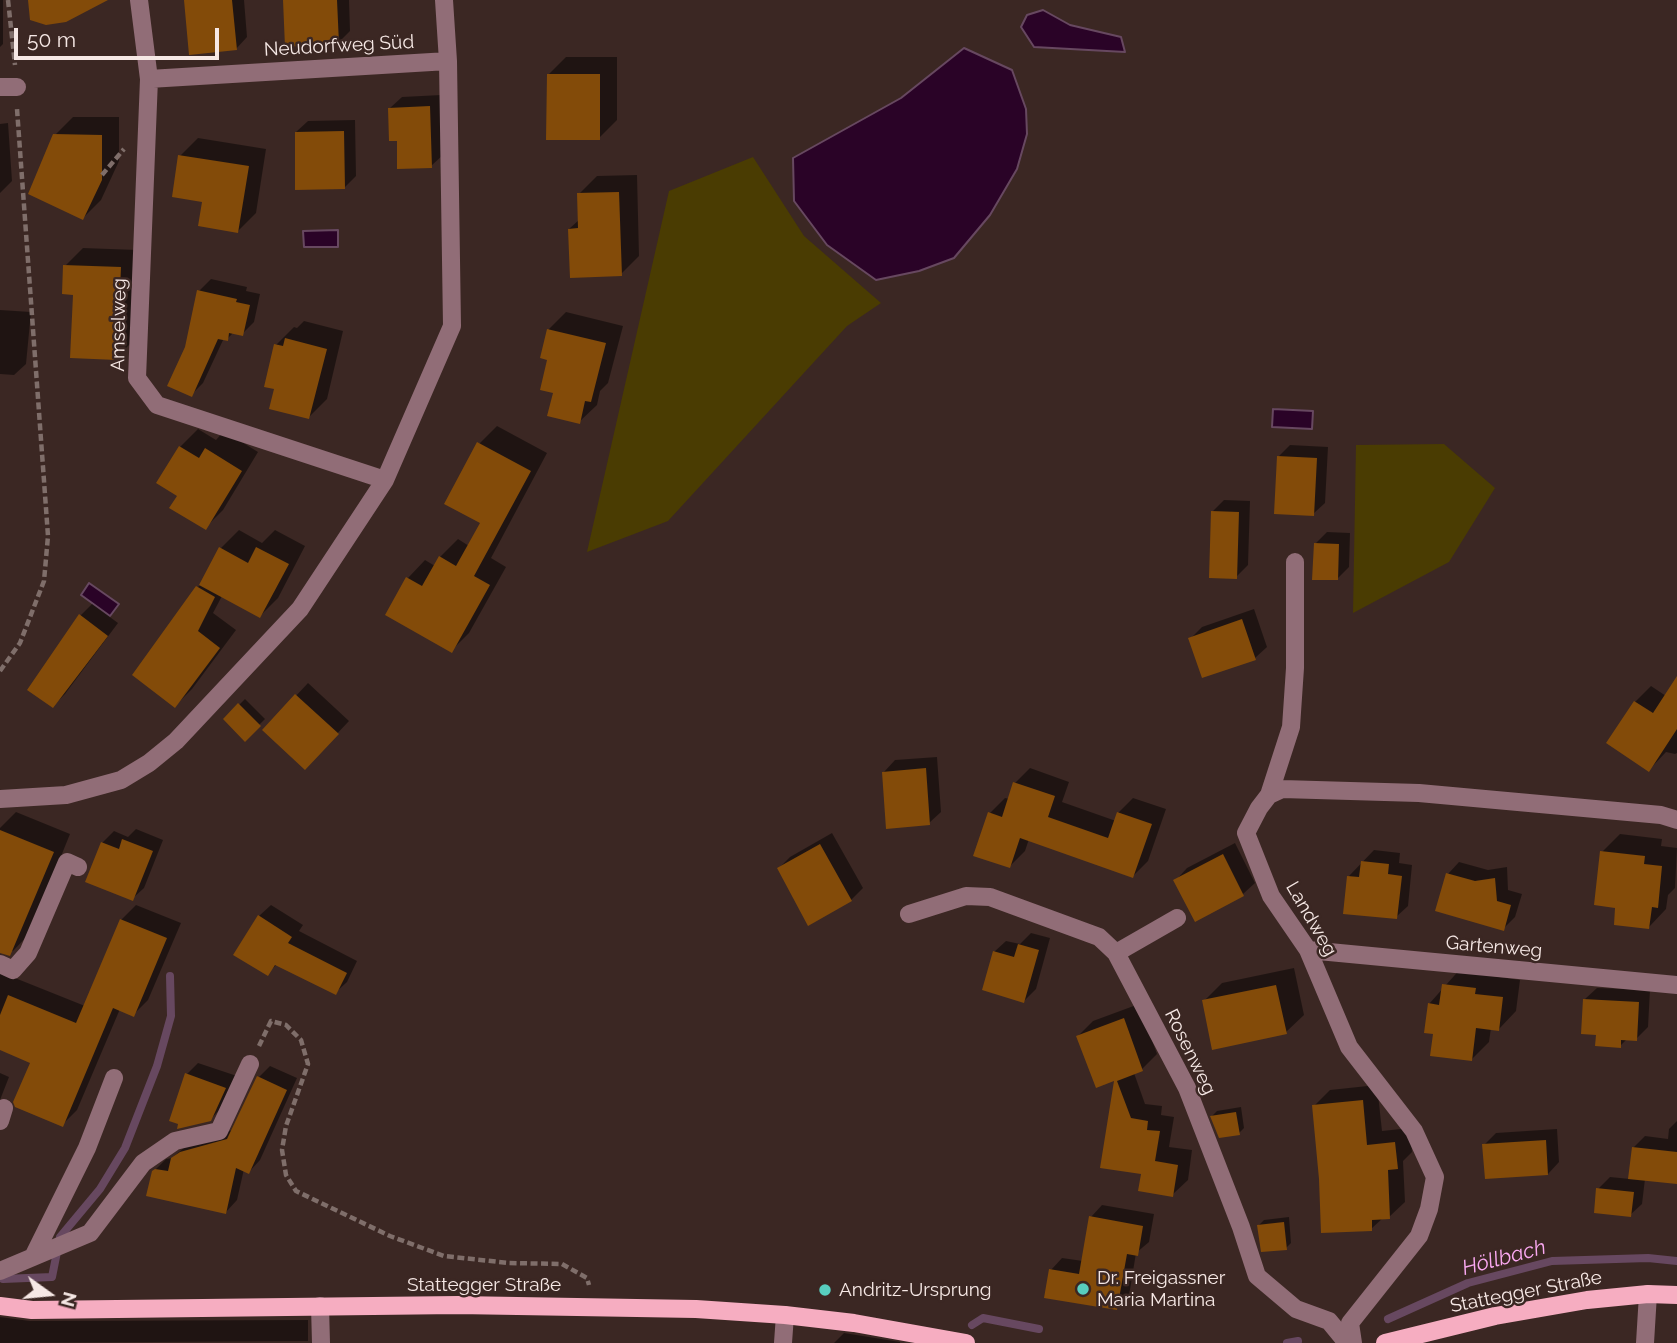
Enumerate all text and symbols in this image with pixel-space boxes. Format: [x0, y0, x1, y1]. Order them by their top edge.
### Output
scale bar [18, 14, 222, 58]
text: 50 m [27, 27, 76, 52]
street label: Neudorfweg Süd [263, 31, 415, 61]
street label: Amselweg [107, 278, 131, 372]
street label: Landweg [1281, 878, 1341, 960]
street label: Gartenweg [1445, 931, 1543, 963]
street label: Rosenweg [1159, 1005, 1221, 1099]
water label: Höllbach [1459, 1235, 1549, 1281]
north arrow [14, 1259, 84, 1329]
street label: Stattegger Straße [1448, 1266, 1604, 1318]
place label: Dr. Freigassner Maria Martina [1097, 1267, 1225, 1311]
street label: Stattegger Straße [407, 1274, 561, 1296]
place label: Andritz-Ursprung [839, 1279, 992, 1301]
marker: Dr. Freigassner Maria Martina [1075, 1281, 1091, 1297]
marker: Andritz-Ursprung [817, 1282, 833, 1298]
text: N [57, 1290, 82, 1309]

